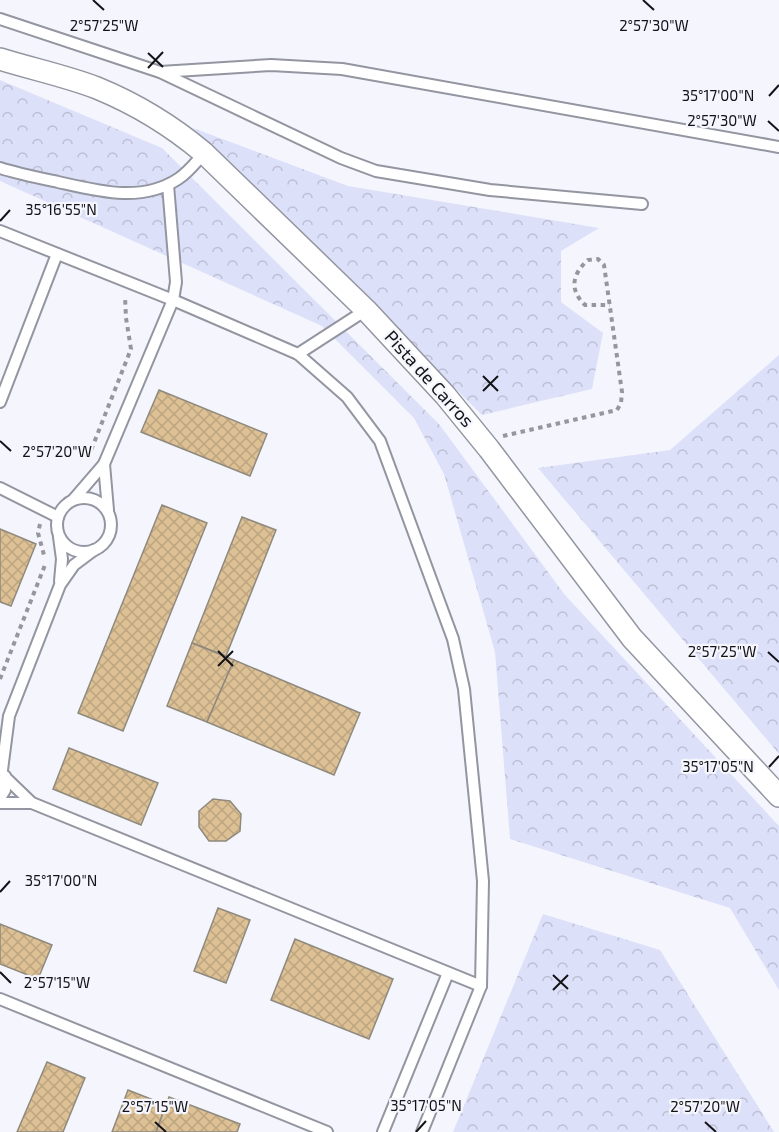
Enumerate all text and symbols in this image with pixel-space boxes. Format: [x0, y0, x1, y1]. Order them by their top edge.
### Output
text: 2°57'25"W [70, 16, 138, 34]
text: 2°57'30"W [619, 16, 689, 34]
text: 35°17'00"N [682, 86, 754, 104]
text: 2°57'30"W [687, 111, 757, 129]
text: 35°16'55"N [25, 200, 97, 218]
street label: Pista de Carros [381, 325, 479, 431]
text: 2°57'20"W [22, 442, 92, 460]
text: 2°57'25"W [688, 642, 756, 660]
text: 35°17'05"N [682, 757, 754, 775]
text: 35°17'00"N [25, 871, 97, 889]
text: 2°57'15"W [24, 973, 90, 991]
text: 35°17'05"N [390, 1096, 462, 1114]
text: 2°57'15"W [122, 1097, 188, 1115]
text: 2°57'20"W [670, 1097, 740, 1115]

